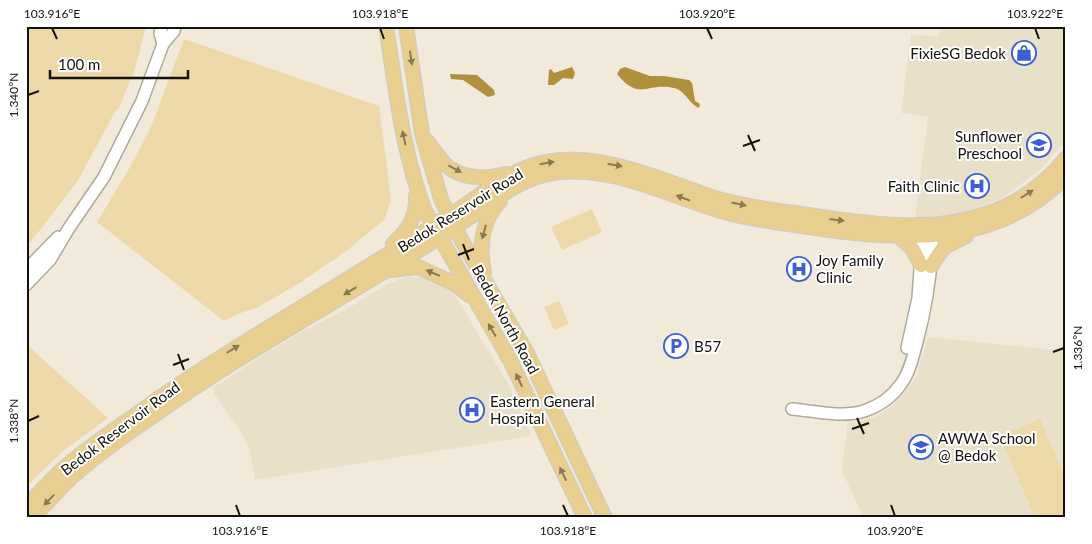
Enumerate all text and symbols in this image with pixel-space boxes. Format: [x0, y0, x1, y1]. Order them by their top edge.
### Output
text: 103.916°E [24, 6, 80, 21]
text: 103.918°E [352, 6, 408, 21]
text: 103.920°E [679, 6, 735, 21]
text: 103.922°E [1007, 6, 1063, 21]
shop icon: FixieSG Bedok [1011, 40, 1037, 66]
place label: FixieSG Bedok [910, 44, 1006, 62]
scale bar [50, 48, 188, 80]
one-way arrow [407, 50, 415, 66]
text: 100 m [58, 55, 100, 73]
text: 1.340°N [6, 73, 21, 117]
place label: Sunflower Preschool [955, 127, 1023, 162]
one-way arrow [399, 129, 407, 145]
school or university icon: Sunflower Preschool [1026, 132, 1052, 158]
one-way arrow [539, 158, 555, 166]
one-way arrow [607, 162, 623, 170]
street label: Bedok Reservoir Road [394, 164, 526, 256]
one-way arrow [448, 165, 462, 173]
hospital icon: Faith Clinic [964, 173, 990, 199]
place label: Faith Clinic [888, 177, 960, 195]
one-way arrow [1021, 189, 1034, 199]
one-way arrow [675, 194, 690, 202]
one-way arrow [732, 200, 747, 208]
one-way arrow [829, 216, 845, 224]
one-way arrow [479, 224, 487, 239]
place label: Joy Family Clinic [816, 251, 884, 286]
hospital icon: Joy Family Clinic [786, 256, 812, 282]
street label: Bedok North Road [469, 261, 543, 377]
one-way arrow [426, 269, 440, 277]
one-way arrow [344, 287, 357, 296]
one-way arrow [488, 323, 496, 337]
text: 1.336°N [1070, 326, 1085, 370]
parking icon: B57 [663, 333, 689, 359]
place label: B57 [694, 337, 721, 355]
one-way arrow [227, 345, 240, 354]
one-way arrow [515, 373, 523, 387]
street label: Bedok Reservoir Road [57, 377, 183, 479]
place label: Eastern General Hospital [490, 392, 595, 427]
hospital icon: Eastern General Hospital [459, 397, 485, 423]
text: 1.338°N [6, 399, 21, 443]
place label: AWWA School @ Bedok [938, 429, 1036, 464]
school or university icon: AWWA School @ Bedok [908, 434, 934, 460]
one-way arrow [559, 467, 567, 481]
one-way arrow [43, 493, 55, 505]
text: 103.916°E [212, 523, 268, 538]
text: 103.918°E [540, 523, 596, 538]
text: 103.920°E [867, 523, 923, 538]

